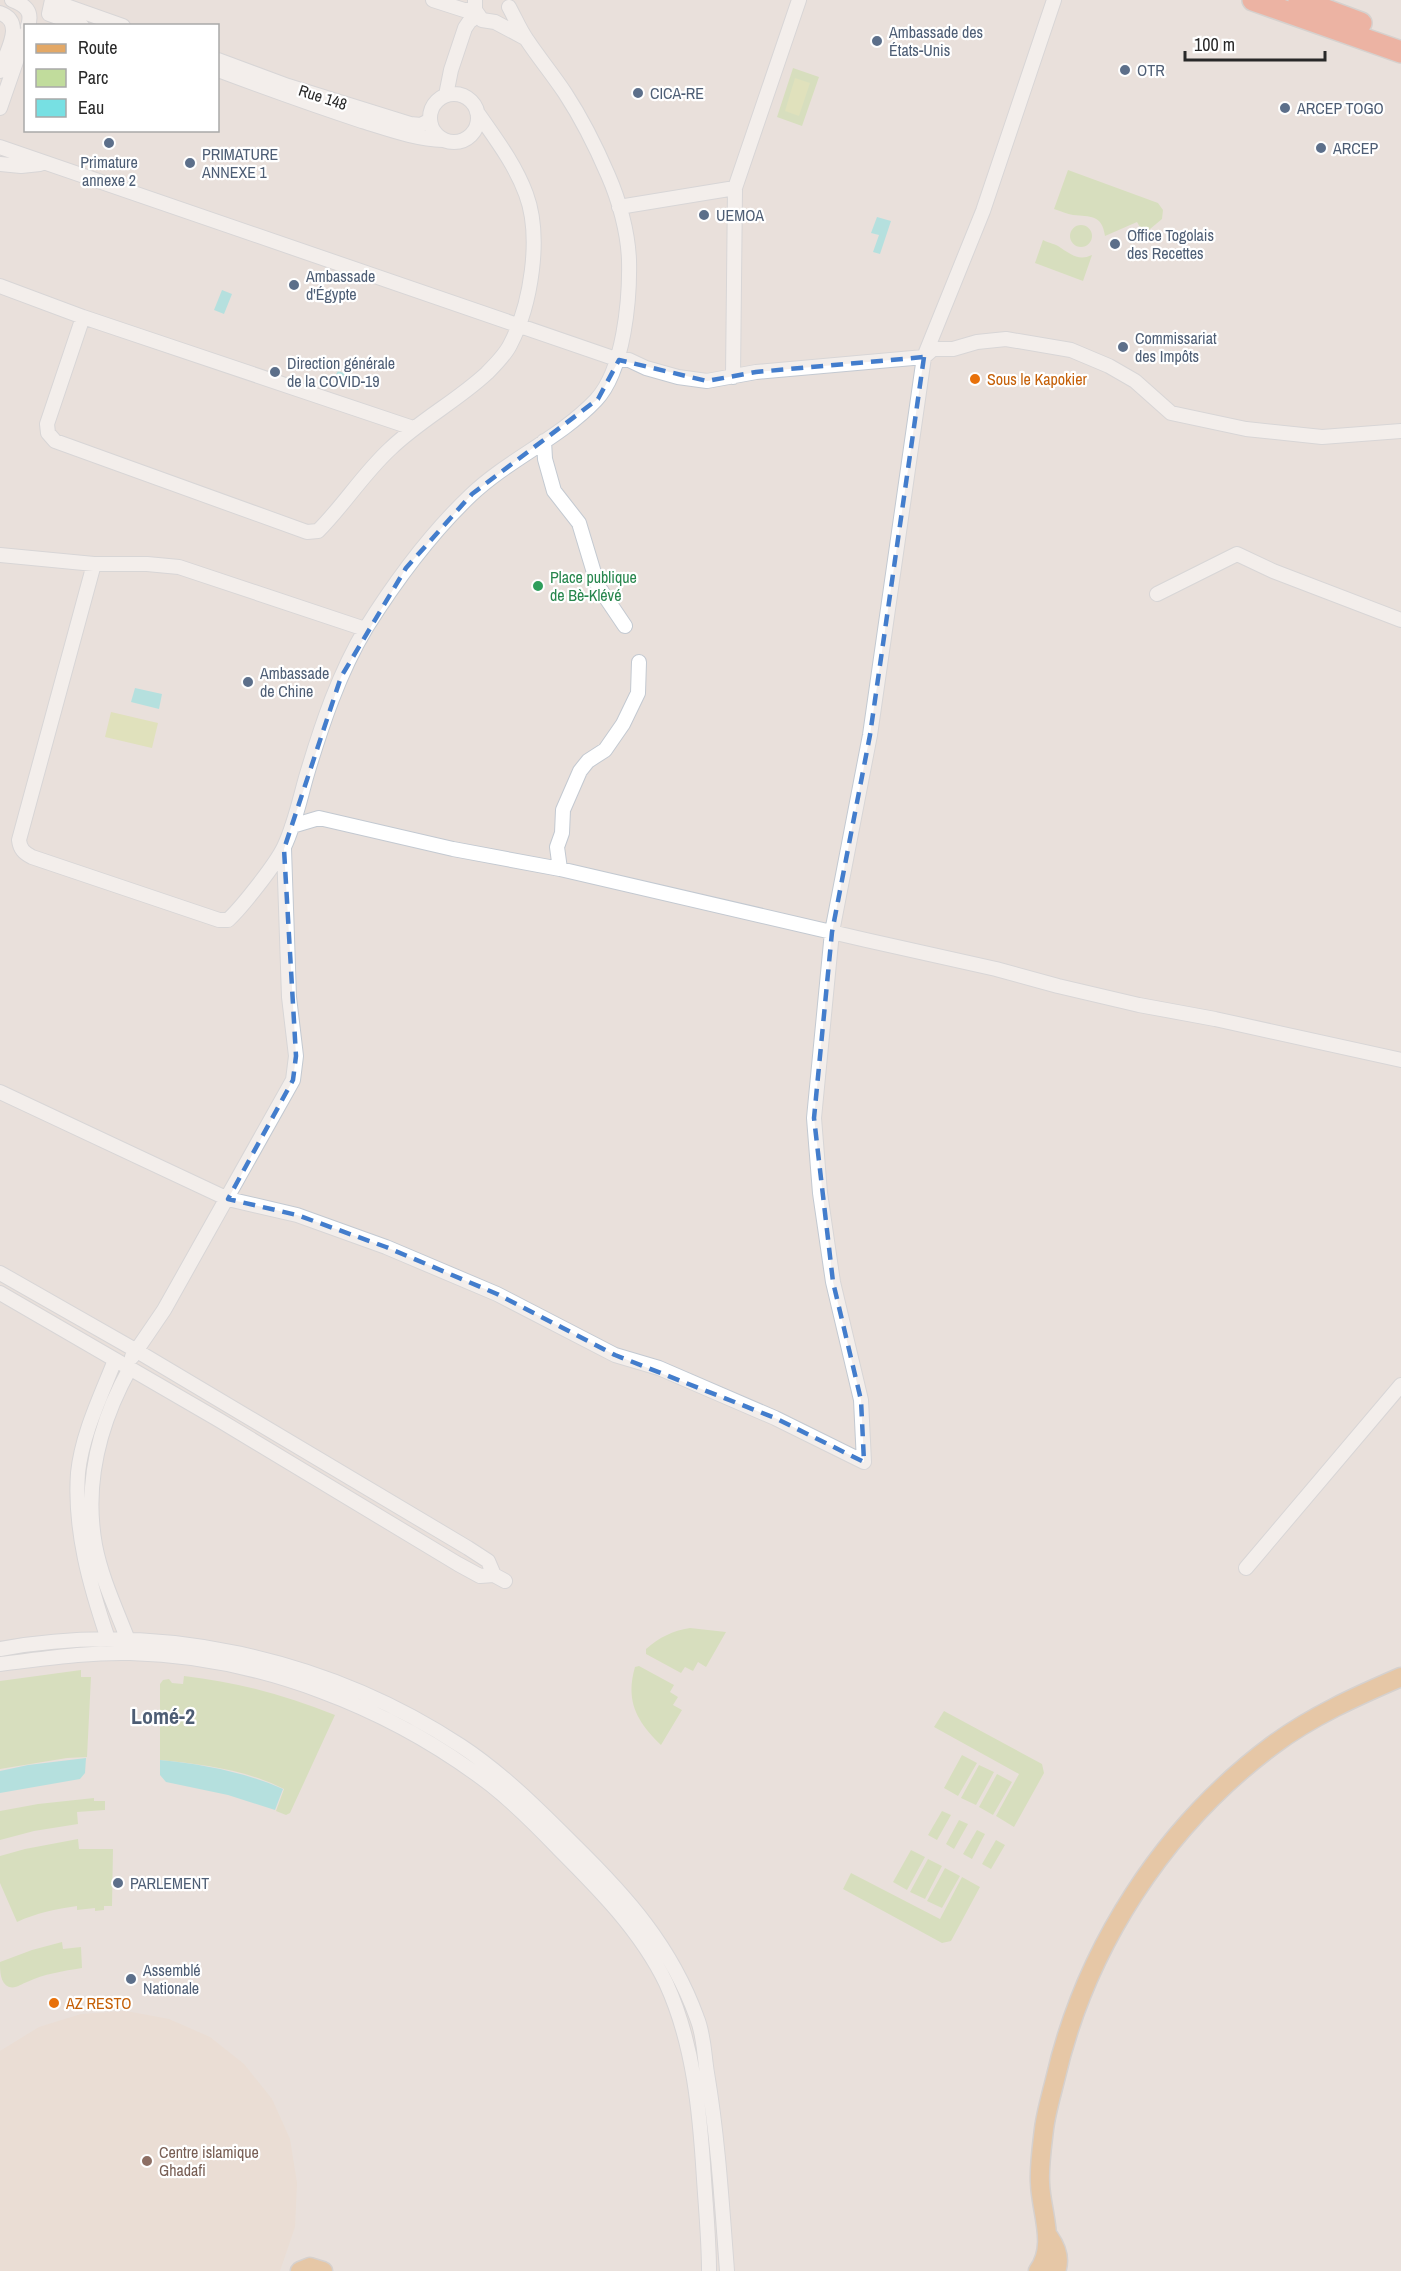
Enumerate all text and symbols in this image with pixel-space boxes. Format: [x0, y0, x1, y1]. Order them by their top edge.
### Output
place label: Ambassade des États-Unis [888, 21, 983, 61]
legend [24, 24, 219, 132]
scale bar [1185, 24, 1324, 62]
text: 100 m [1194, 32, 1235, 57]
marker: Ambassade des États-Unis [870, 34, 884, 48]
text: Route [78, 35, 117, 60]
place label: OTR [1137, 59, 1165, 81]
marker: OTR [1118, 63, 1132, 77]
text: Parc [78, 65, 108, 90]
street label: Rue 148 [296, 79, 350, 115]
place label: CICA-RE [650, 82, 704, 104]
marker: CICA-RE [631, 86, 645, 100]
text: Eau [78, 95, 104, 120]
place label: ARCEP TOGO [1296, 97, 1384, 119]
marker: ARCEP TOGO [1278, 101, 1292, 115]
marker: Primature annexe 2 [102, 136, 116, 150]
place label: ARCEP [1332, 137, 1378, 159]
marker: ARCEP [1314, 141, 1328, 155]
place label: PRIMATURE ANNEXE 1 [201, 143, 278, 183]
place label: Primature annexe 2 [80, 151, 138, 191]
marker: PRIMATURE ANNEXE 1 [183, 156, 197, 170]
place label: UEMOA [716, 204, 764, 226]
marker: UEMOA [697, 208, 711, 222]
place label: Office Togolais des Recettes [1127, 224, 1214, 264]
marker: Office Togolais des Recettes [1108, 237, 1122, 251]
place label: Ambassade d'Égypte [305, 265, 375, 305]
marker: Ambassade d'Égypte [287, 278, 301, 292]
place label: Commissariat des Impôts [1135, 327, 1217, 367]
marker: Commissariat des Impôts [1116, 340, 1130, 354]
place label: Direction générale de la COVID-19 [287, 352, 395, 392]
marker: Direction générale de la COVID-19 [268, 365, 282, 379]
place label: Sous le Kapokier [987, 368, 1088, 390]
marker: Sous le Kapokier [968, 372, 982, 386]
place label: Place publique de Bè-Klévé [550, 566, 637, 606]
marker: Place publique de Bè-Klévé [531, 579, 545, 593]
place label: Ambassade de Chine [259, 662, 329, 702]
marker: Ambassade de Chine [241, 675, 255, 689]
district label: Lomé-2 [131, 1701, 195, 1731]
place label: PARLEMENT [130, 1872, 209, 1894]
marker: PARLEMENT [111, 1876, 125, 1890]
place label: Assemblé Nationale [142, 1959, 201, 1999]
marker: Assemblé Nationale [124, 1972, 138, 1986]
place label: AZ RESTO [65, 1992, 131, 2014]
marker: AZ RESTO [47, 1996, 61, 2010]
place label: Centre islamique Ghadafi [159, 2141, 259, 2181]
marker: Centre islamique Ghadafi [140, 2154, 154, 2168]

